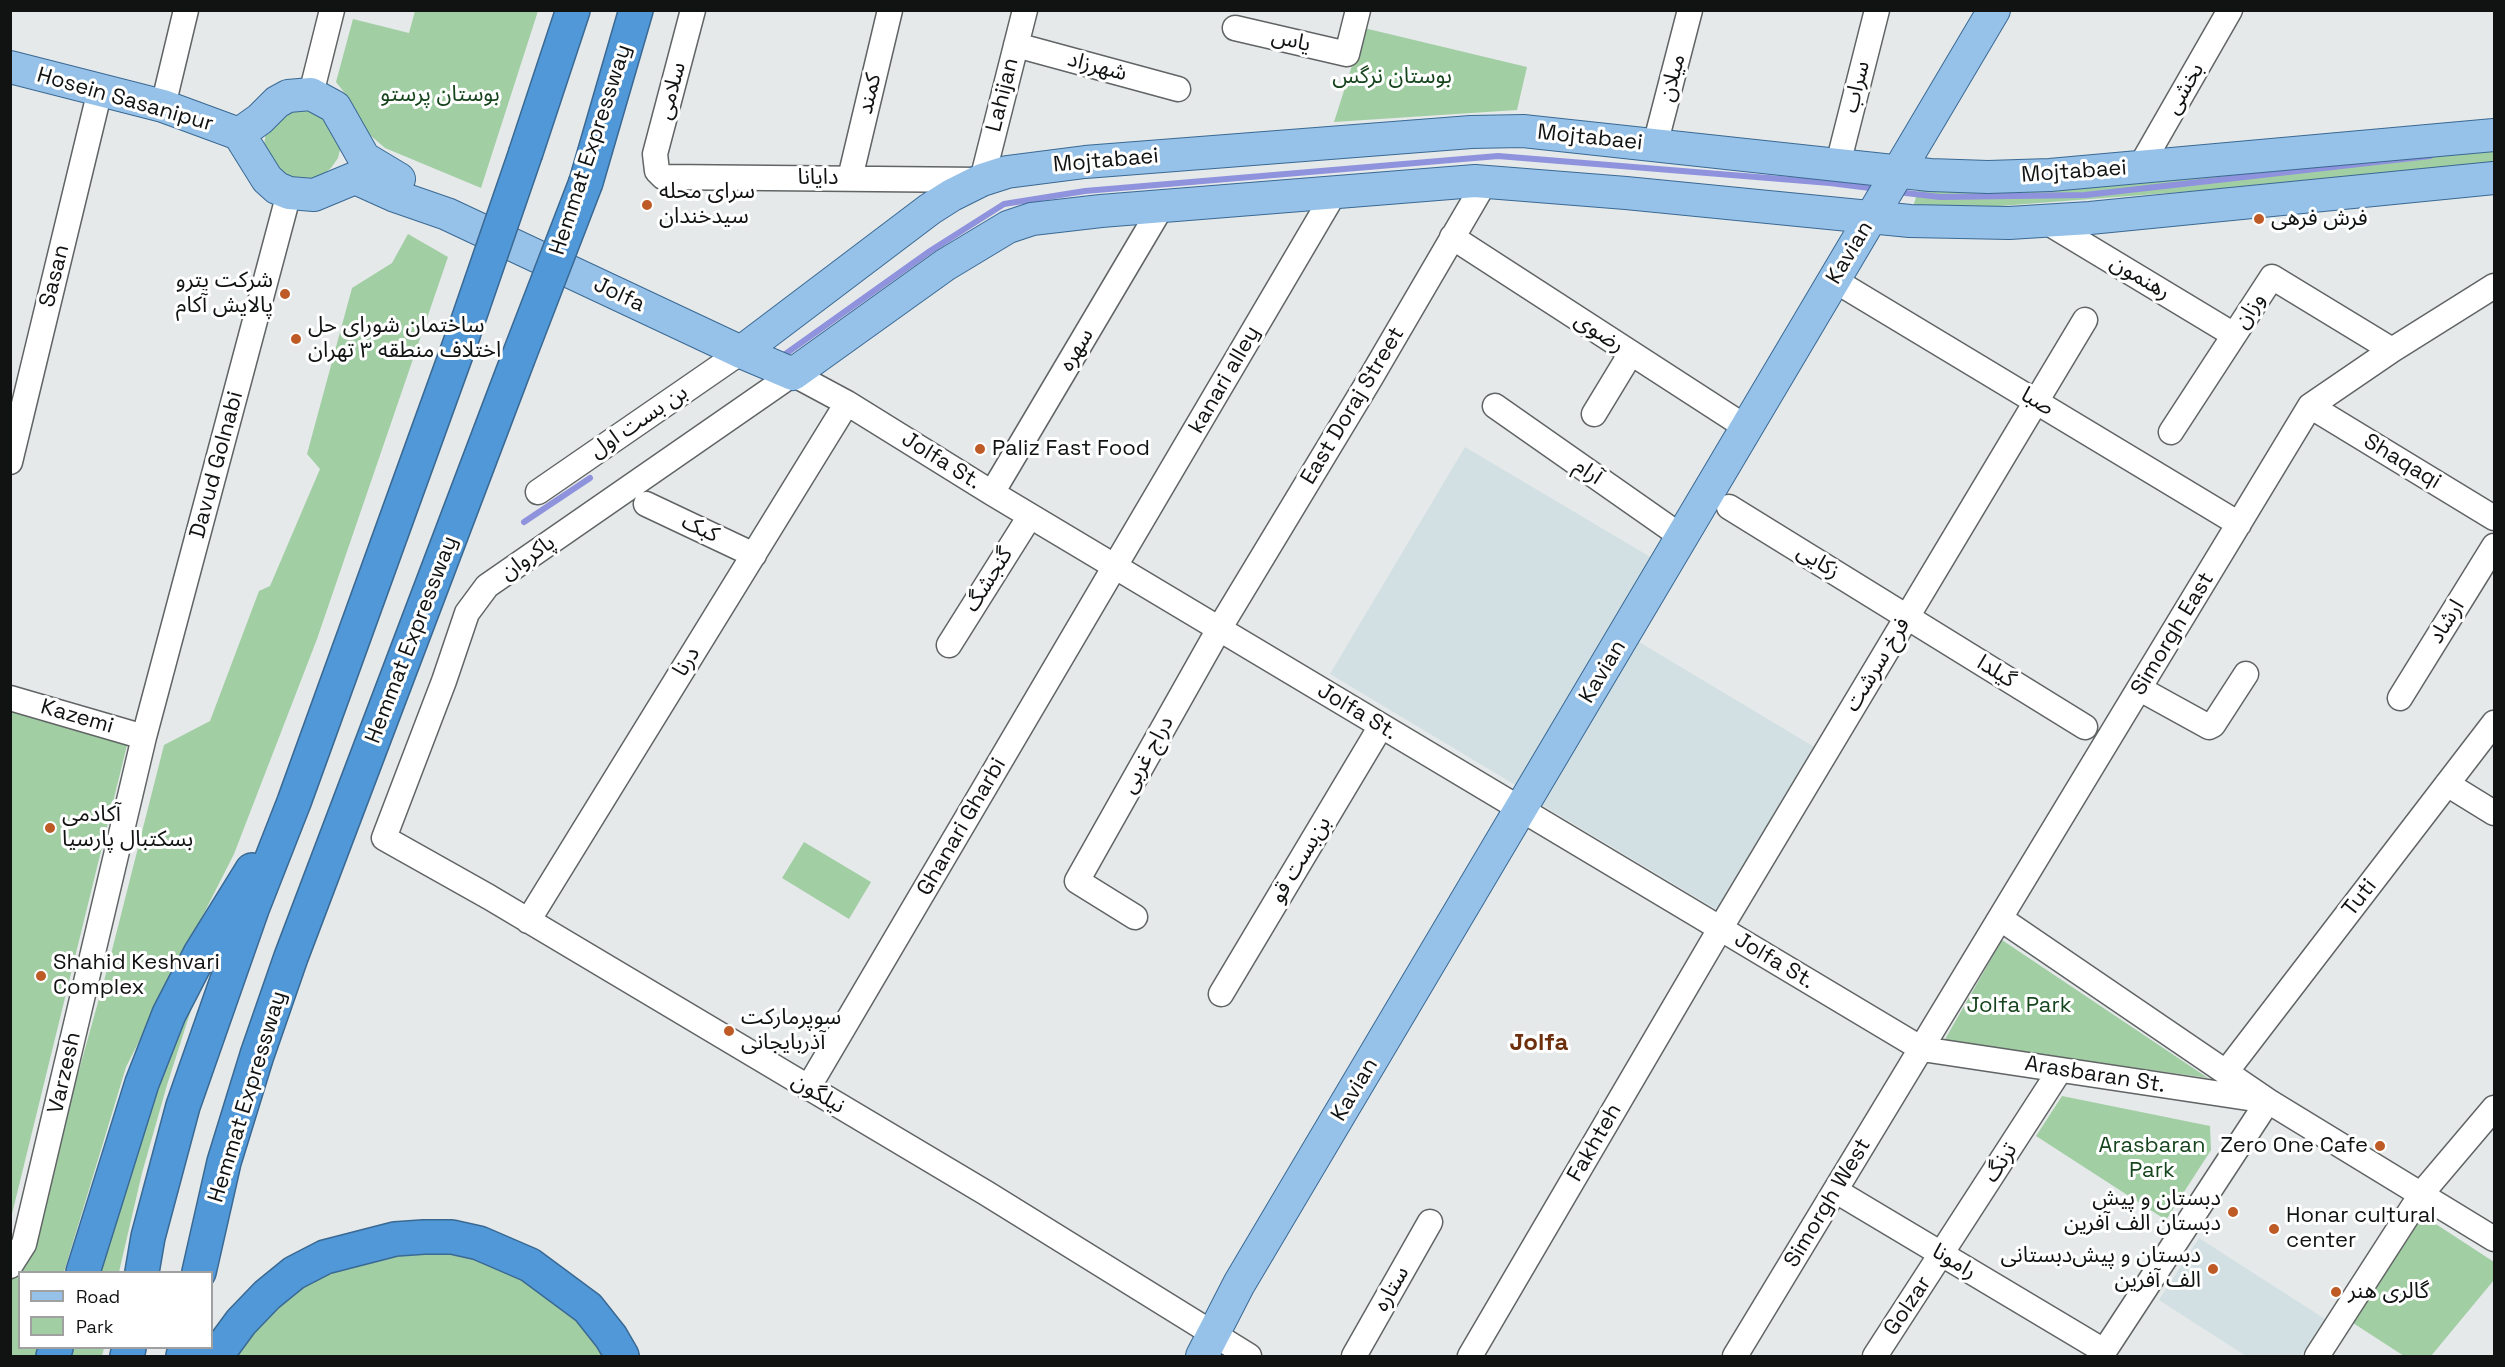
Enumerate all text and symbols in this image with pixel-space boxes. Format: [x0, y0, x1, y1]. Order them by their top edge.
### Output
street label: یاس [1269, 24, 1313, 58]
street label: Hemmat Expressway [544, 41, 638, 259]
street label: شهرزاد [1064, 46, 1130, 88]
street label: میلان [1654, 51, 1692, 105]
street label: Lahijan [981, 55, 1025, 135]
street label: سراب [1838, 58, 1876, 116]
street label: سلامی [652, 59, 692, 123]
street label: بخشی [2160, 59, 2210, 119]
street label: Hosein Sasanipur [34, 62, 216, 138]
park label: بوستان نرگس [1332, 64, 1452, 90]
street label: کمند [853, 71, 887, 117]
park label: بوستان پرستو [380, 82, 500, 108]
street label: Mojtabaei [1536, 119, 1644, 157]
street label: Mojtabaei [1052, 143, 1160, 179]
street label: Mojtabaei [2020, 155, 2128, 189]
street label: دایانا [797, 165, 839, 191]
place label: سرای محله سیدخندان [659, 179, 755, 230]
marker: سرای محله سیدخندان [640, 198, 654, 212]
place label: فرش فرهی [2271, 206, 2368, 232]
marker: فرش فرهی [2252, 212, 2266, 226]
street label: Kavian [1821, 217, 1879, 289]
street label: Sasan [34, 242, 76, 310]
street label: رهنمون [2105, 250, 2175, 306]
place label: شرکت پترو پالایش آکام [176, 268, 273, 320]
street label: Jolfa [589, 272, 649, 318]
marker: شرکت پترو پالایش آکام [278, 287, 292, 301]
street label: وزان [2229, 288, 2271, 334]
street label: رضوی [1569, 307, 1629, 359]
place label: ساختمان شورای حل اختلاف منطقه ۳ تهران [308, 313, 501, 364]
street label: kanari alley [1184, 322, 1266, 438]
street label: East Doraj Street [1296, 322, 1410, 490]
street label: سهره [1054, 324, 1100, 376]
marker: ساختمان شورای حل اختلاف منطقه ۳ تهران [289, 332, 303, 346]
street label: بن بست اول [585, 380, 693, 464]
street label: صبا [2016, 382, 2058, 422]
street label: Davud Golnabi [185, 389, 249, 541]
street label: Jolfa St. [896, 426, 986, 496]
street label: Shaqaqi [2359, 429, 2445, 495]
place label: Paliz Fast Food [992, 436, 1150, 462]
marker: Paliz Fast Food [973, 442, 987, 456]
street label: آرام [1569, 453, 1607, 491]
street label: کبک [677, 509, 723, 549]
street label: پاکروان [495, 530, 561, 586]
street label: Hemmat Expressway [360, 533, 464, 747]
street label: زکایی [1792, 539, 1844, 585]
street label: گنجشگ [959, 543, 1019, 617]
street label: Simorgh East [2126, 568, 2220, 700]
street label: ارشاد [2423, 595, 2471, 649]
street label: فرخ سرشت [1840, 613, 1916, 717]
street label: Kavian [1574, 636, 1632, 708]
street label: درنا [668, 642, 706, 682]
street label: گیلدا [1972, 650, 2020, 694]
street label: Jolfa St. [1312, 678, 1402, 746]
street label: Kazemi [38, 694, 116, 740]
street label: دراج غربی [1116, 712, 1180, 798]
street label: Ghanari Gharbi [912, 753, 1012, 901]
place label: آکادمی بسکتبال پارسیا [62, 802, 193, 854]
street label: بن‌بست قو [1265, 812, 1337, 908]
marker: آکادمی بسکتبال پارسیا [43, 821, 57, 835]
street label: Tuti [2337, 874, 2383, 922]
street label: Jolfa St. [1729, 927, 1819, 995]
place label: Shahid Keshvari Complex [53, 950, 220, 1002]
marker: Shahid Keshvari Complex [34, 969, 48, 983]
street label: Hemmat Expressway [203, 988, 293, 1206]
park label: Jolfa Park [1966, 993, 2072, 1019]
place label: سوپرمارکت آذربایجانی [741, 1005, 841, 1056]
marker: سوپرمارکت آذربایجانی [722, 1024, 736, 1038]
district label: Jolfa [1510, 1029, 1568, 1057]
street label: Varzesh [43, 1030, 87, 1116]
street label: Arasbaran St. [2023, 1051, 2167, 1099]
street label: Kavian [1326, 1054, 1384, 1126]
street label: نیلگون [787, 1068, 849, 1120]
street label: Fakhteh [1562, 1099, 1628, 1187]
park label: Arasbaran Park [2099, 1133, 2205, 1184]
place label: Zero One Cafe [2220, 1133, 2368, 1159]
street label: Simorgh West [1779, 1134, 1877, 1272]
street label: ترنگ [1978, 1138, 2024, 1188]
marker: Zero One Cafe [2373, 1139, 2387, 1153]
place label: دبستان و پیش دبستان الف آفرین [2064, 1186, 2221, 1238]
place label: Honar cultural center [2286, 1203, 2436, 1254]
marker: دبستان و پیش دبستان الف آفرین [2226, 1205, 2240, 1219]
marker: Honar cultural center [2267, 1222, 2281, 1236]
street label: رامونا [1927, 1239, 1981, 1285]
place label: دبستان و پیش‌دبستانی الف آفرین [2001, 1243, 2201, 1294]
street label: ستاره [1369, 1262, 1415, 1316]
marker: دبستان و پیش‌دبستانی الف آفرین [2206, 1262, 2220, 1276]
legend [18, 1271, 213, 1349]
street label: Golzar [1879, 1271, 1937, 1341]
place label: گالری هنر [2348, 1279, 2429, 1305]
text: Road [76, 1285, 120, 1308]
marker: گالری هنر [2329, 1285, 2343, 1299]
text: Park [76, 1315, 113, 1338]

